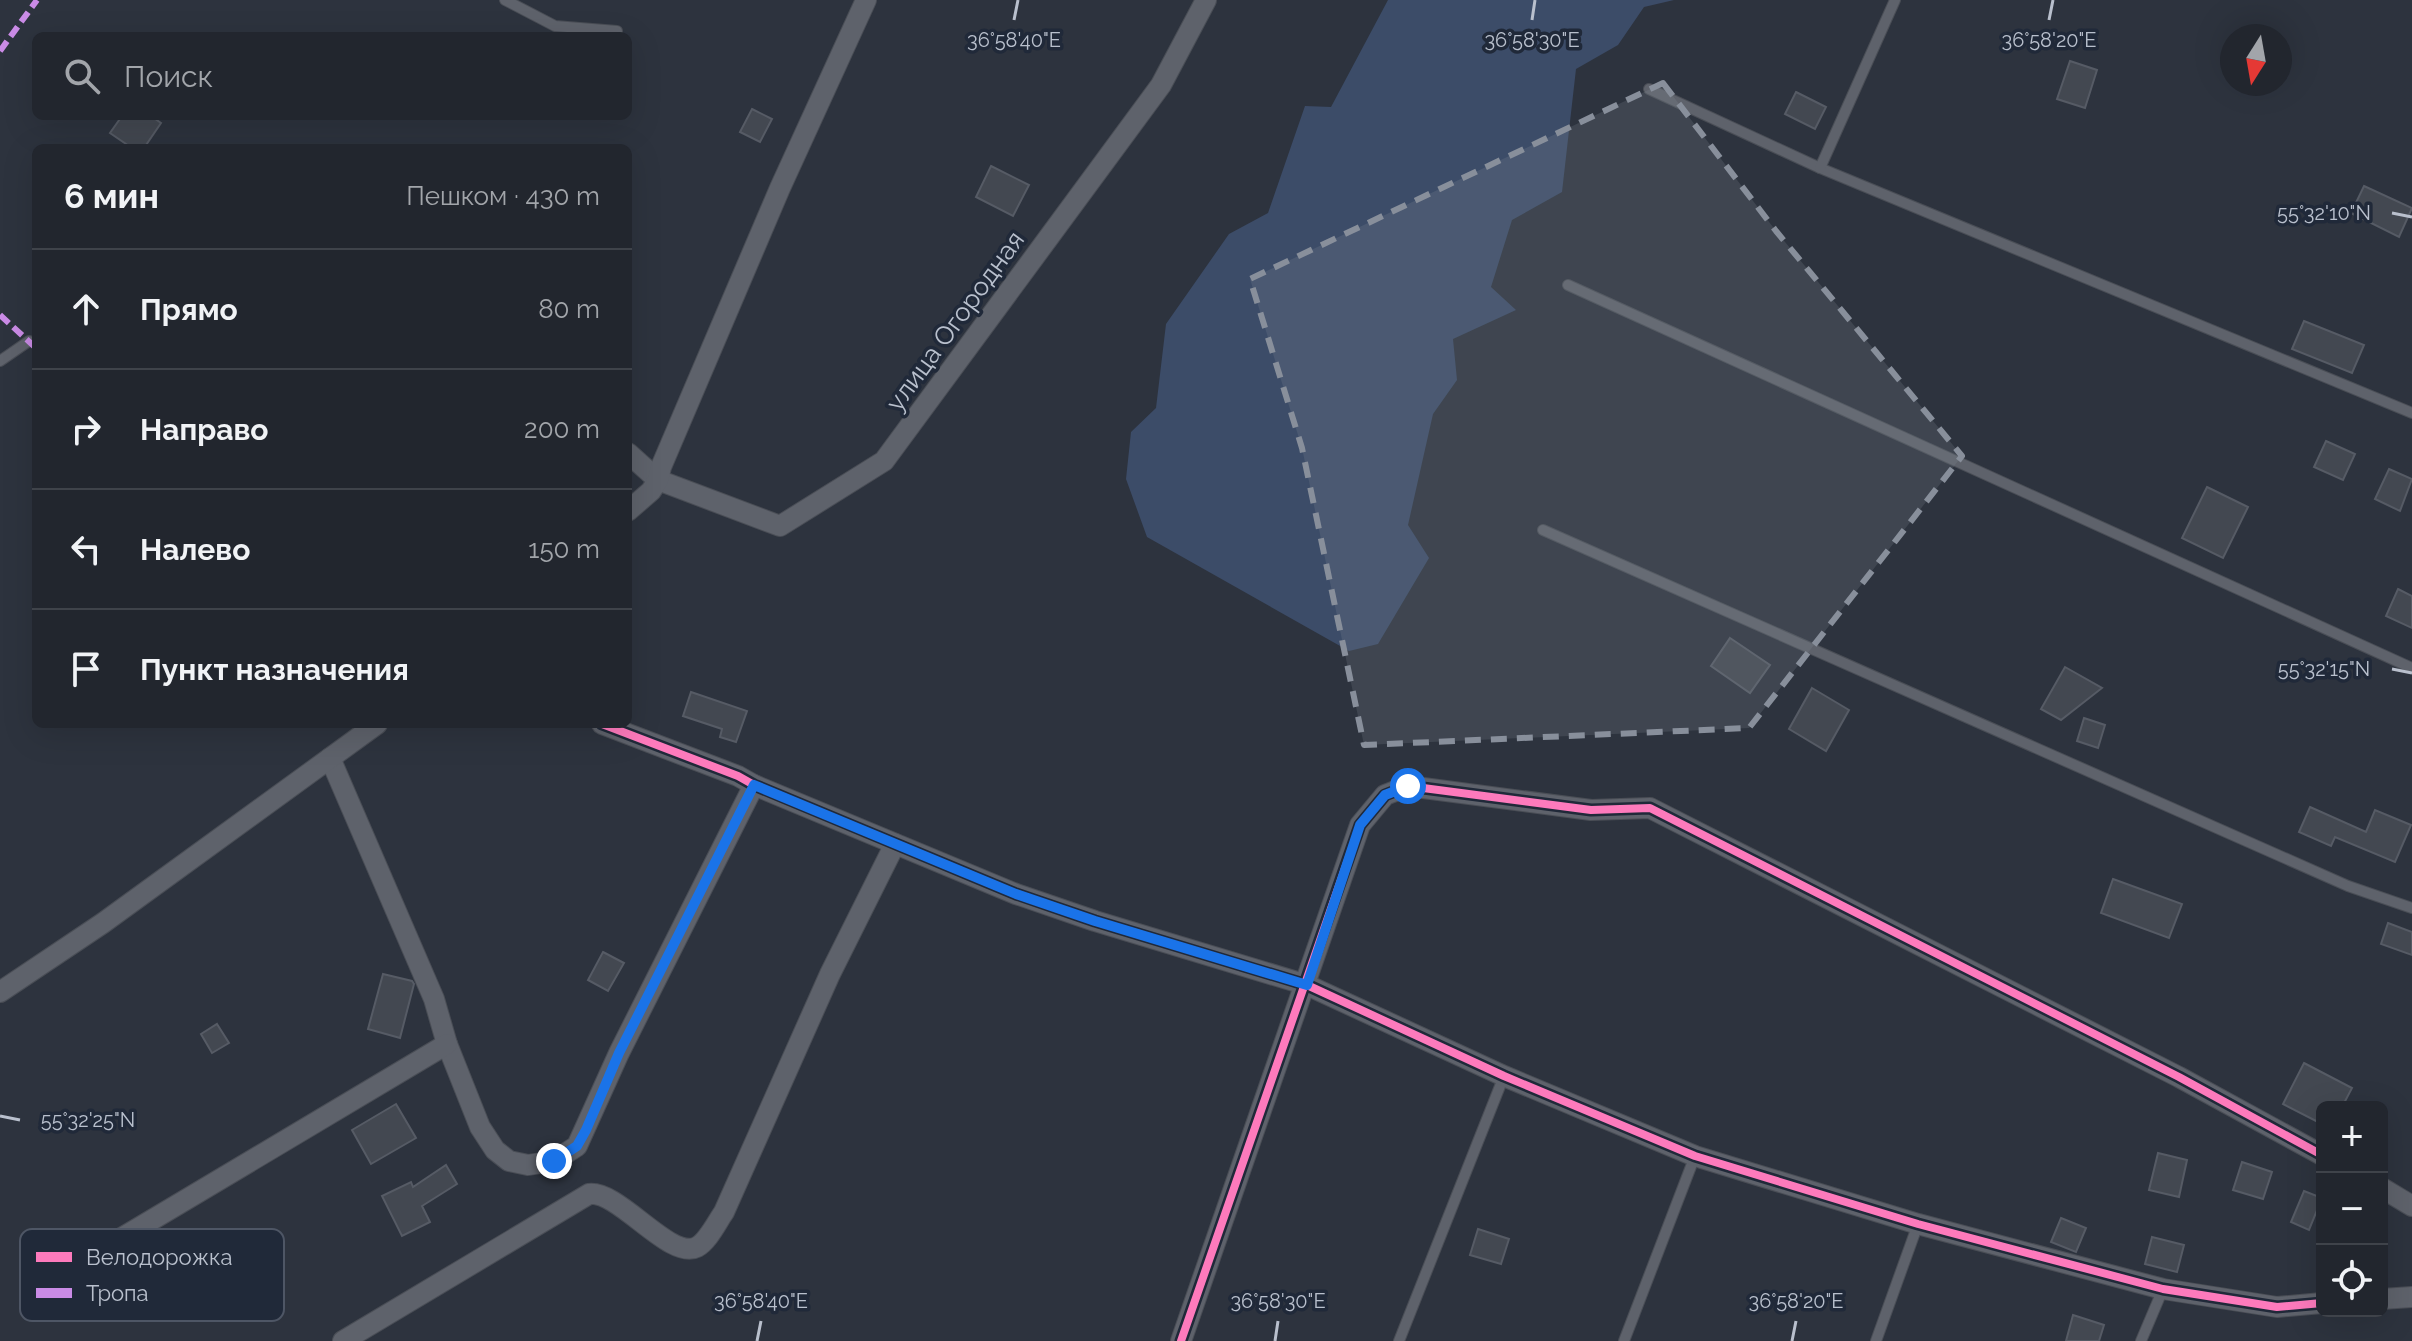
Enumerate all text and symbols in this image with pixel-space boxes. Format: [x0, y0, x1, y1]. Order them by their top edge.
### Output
north arrow [2220, 24, 2292, 96]
text: 36°58'40"E [967, 28, 1061, 52]
text: 36°58'30"E [1484, 28, 1580, 52]
text: 36°58'20"E [2002, 28, 2096, 52]
search box [32, 32, 632, 120]
icon: search [60, 54, 104, 98]
text: Поиск [124, 59, 213, 94]
text: 6 мин [64, 176, 159, 216]
text: Пешком · 430 m [406, 181, 600, 211]
text: 55°32'10"N [2277, 201, 2371, 225]
street label: улица Огородная [880, 225, 1030, 417]
icon: ahead [64, 287, 108, 331]
text: Прямо [140, 292, 238, 327]
text: 80 m [538, 294, 600, 324]
icon: right [64, 407, 108, 451]
text: Направо [140, 412, 269, 447]
text: 200 m [524, 414, 600, 444]
icon: left [64, 527, 108, 571]
text: Налево [140, 532, 250, 567]
text: 150 m [528, 534, 600, 564]
icon: arrive [64, 647, 108, 691]
text: Пункт назначения [140, 652, 409, 687]
text: 55°32'15"N [2278, 657, 2370, 681]
route start [1390, 768, 1426, 804]
map controls [2316, 1101, 2388, 1317]
button: + [2316, 1101, 2388, 1173]
text: 55°32'25"N [41, 1108, 135, 1132]
route end [536, 1143, 572, 1179]
button: − [2316, 1173, 2388, 1245]
legend [20, 1229, 284, 1321]
text: Велодорожка [86, 1244, 232, 1270]
button: locate [2316, 1245, 2388, 1317]
text: Тропа [86, 1280, 149, 1306]
text: 36°58'40"E [714, 1289, 808, 1313]
text: 36°58'30"E [1230, 1289, 1326, 1313]
text: 36°58'20"E [1749, 1289, 1843, 1313]

